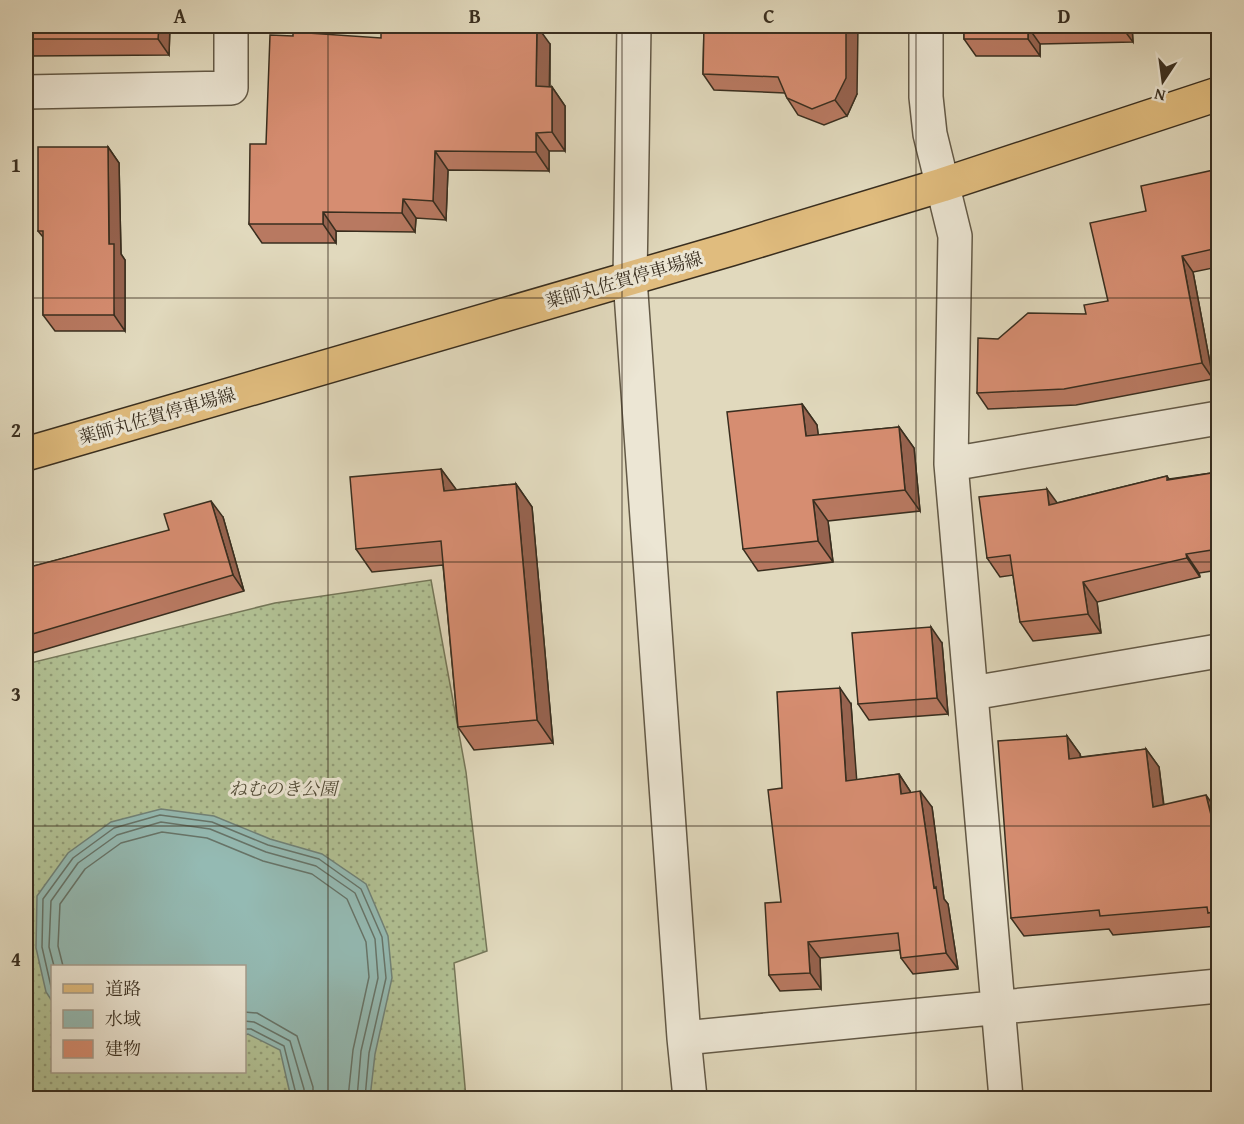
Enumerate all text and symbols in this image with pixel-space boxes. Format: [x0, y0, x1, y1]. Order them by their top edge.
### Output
text: A [174, 1, 187, 30]
text: B [469, 1, 481, 30]
text: C [763, 1, 775, 30]
text: D [1057, 1, 1071, 30]
north arrow [1133, 51, 1193, 111]
text: N [1151, 83, 1168, 109]
text: 1 [11, 150, 21, 179]
street label: 薬師丸佐賀停車場線 [542, 244, 705, 315]
street label: 薬師丸佐賀停車場線 [75, 380, 238, 451]
text: 2 [11, 415, 21, 444]
text: 3 [11, 679, 21, 708]
park label: ねむのき公園 [229, 775, 340, 802]
text: 4 [11, 944, 21, 973]
legend [51, 965, 246, 1073]
text: 道路 [105, 975, 141, 1002]
text: 水域 [105, 1005, 141, 1032]
text: 建物 [105, 1035, 141, 1062]

